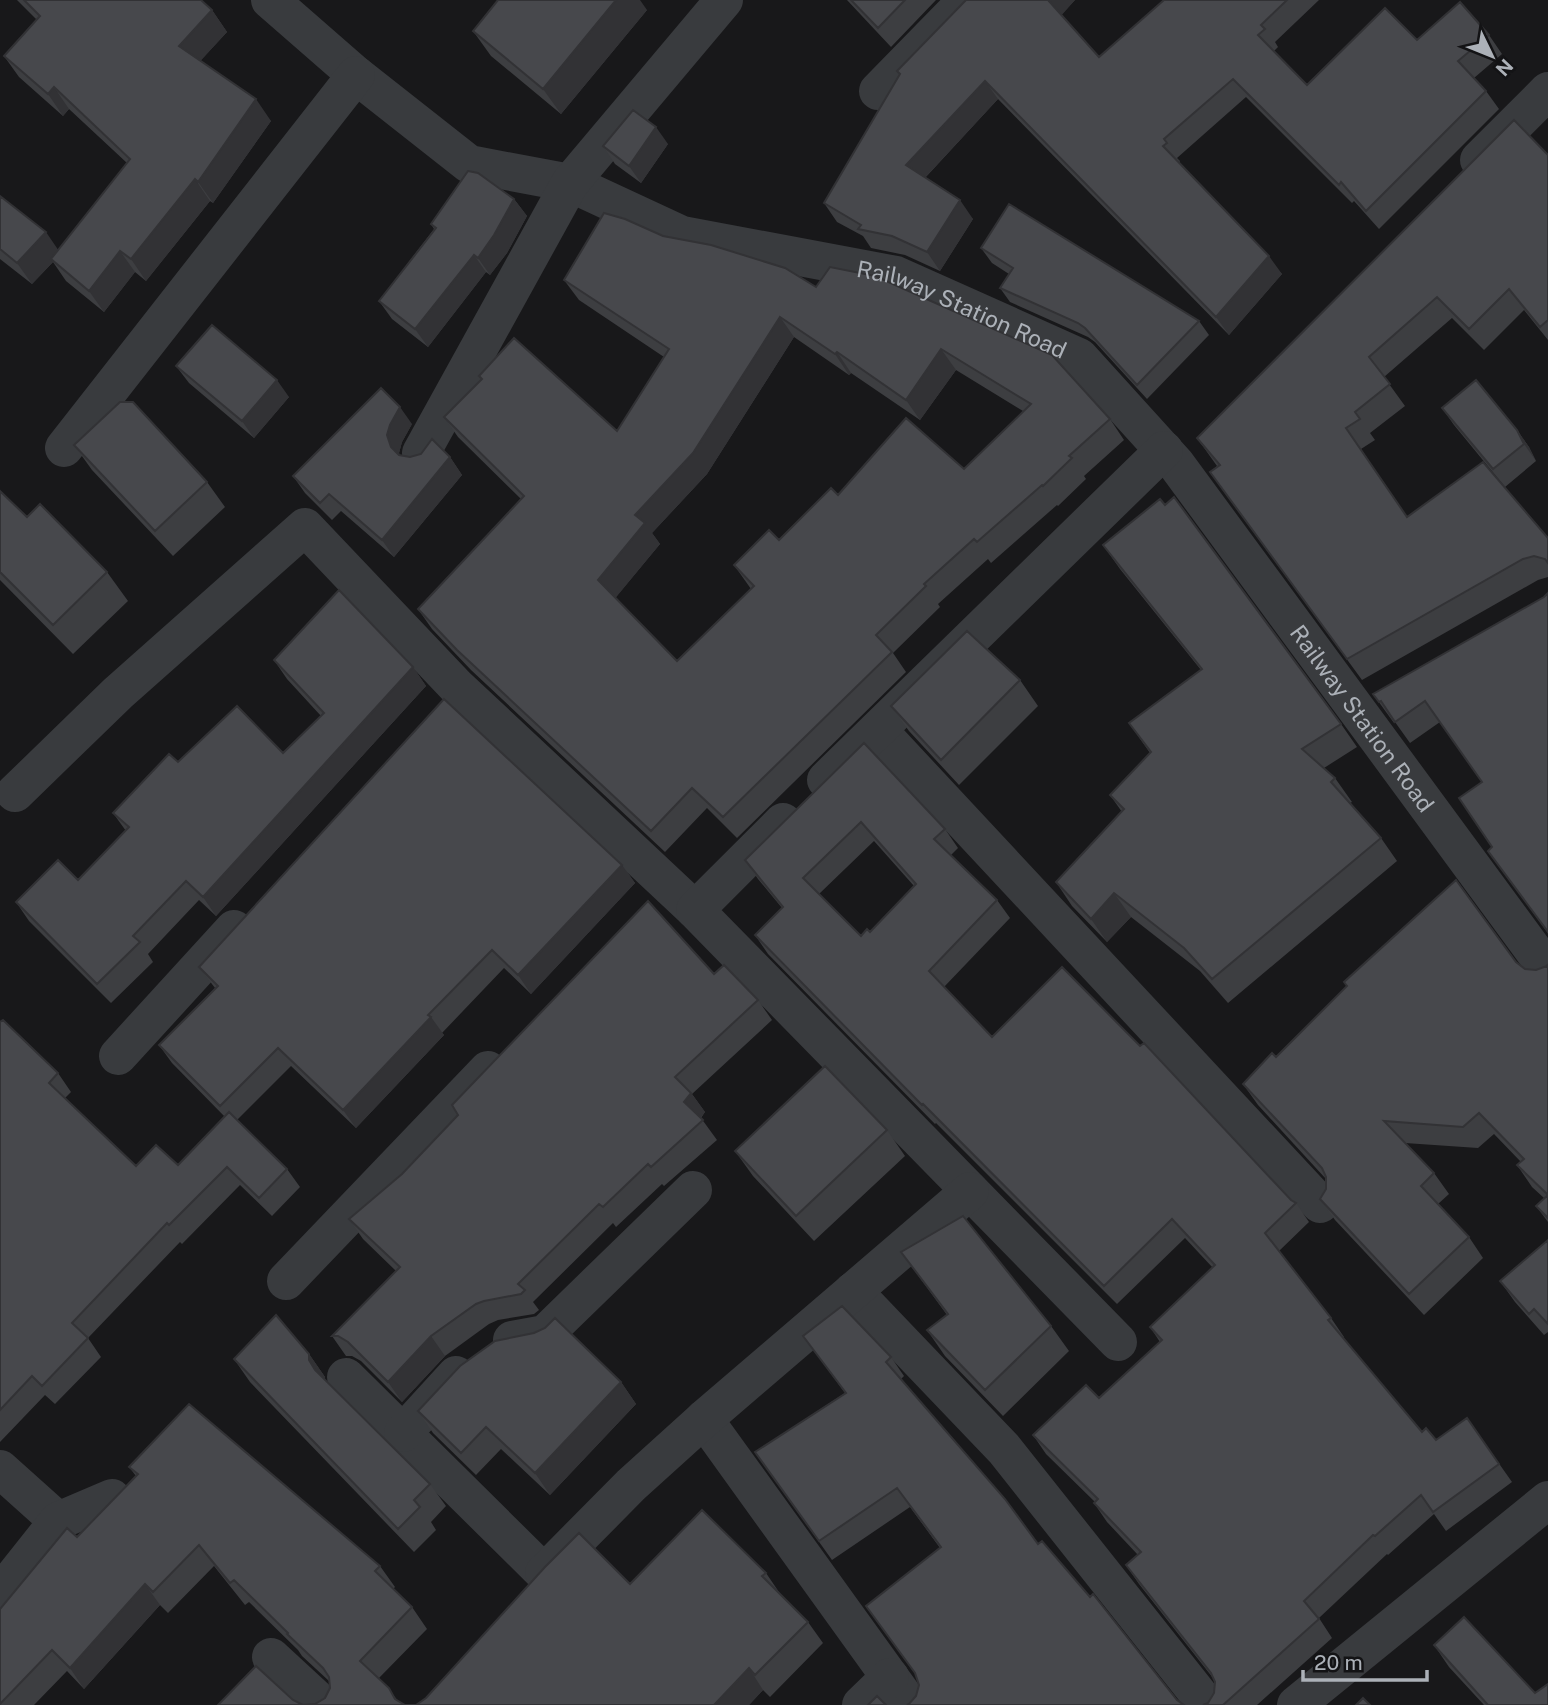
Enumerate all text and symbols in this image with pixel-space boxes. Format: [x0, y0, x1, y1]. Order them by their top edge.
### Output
north arrow [1457, 21, 1527, 91]
text: N [1491, 55, 1518, 81]
street label: Railway Station Road [855, 254, 1071, 363]
street label: Railway Station Road [1285, 619, 1440, 817]
scale bar [1303, 1638, 1427, 1682]
text: 20 m [1314, 1650, 1363, 1675]

